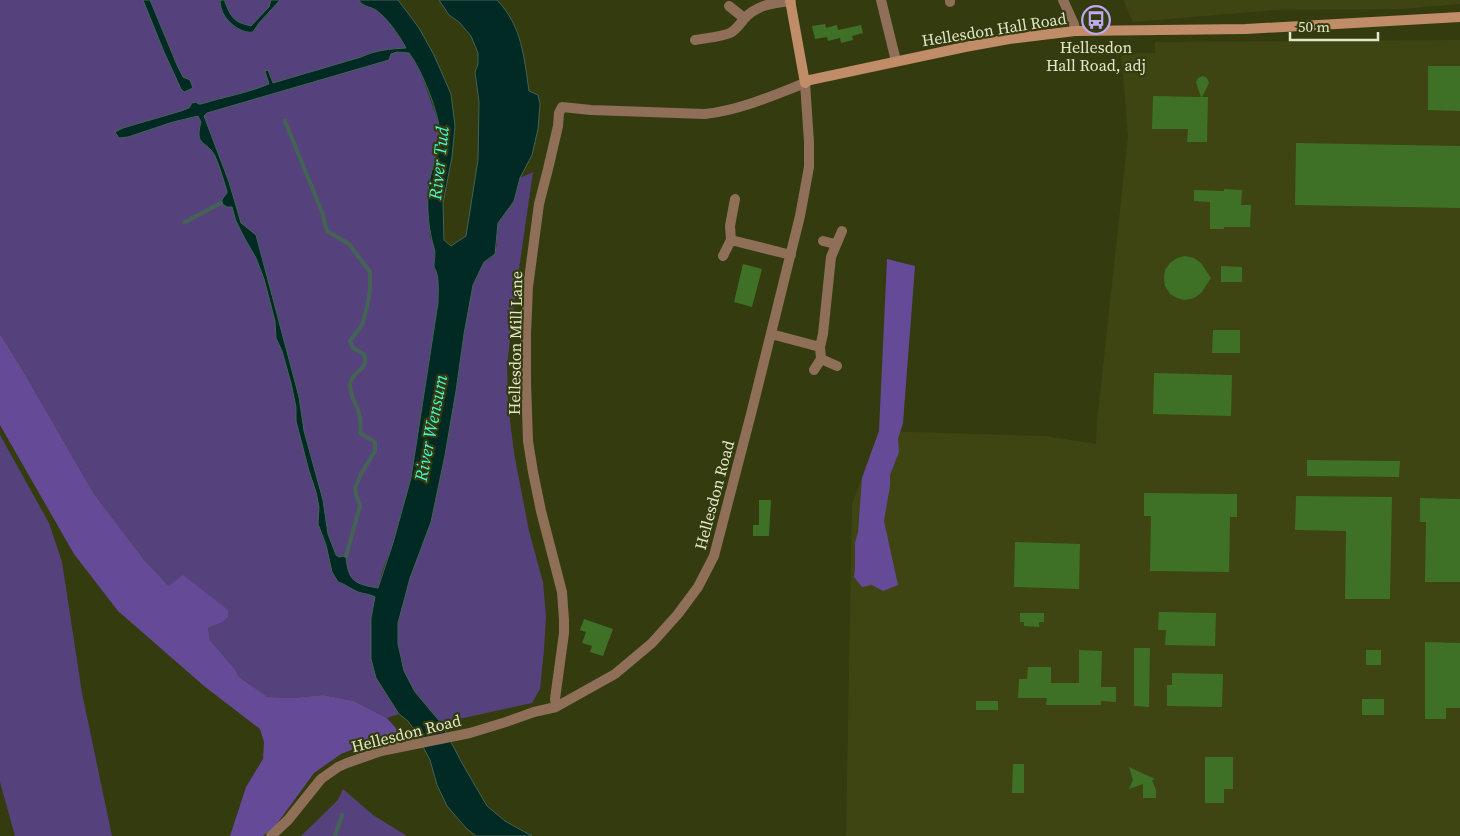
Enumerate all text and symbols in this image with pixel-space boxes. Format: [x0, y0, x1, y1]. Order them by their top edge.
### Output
bus stop icon: Hellesdon Hall Road, adj [1081, 5, 1111, 35]
street label: Hellesdon Hall Road [920, 7, 1068, 51]
scale bar [1290, 10, 1378, 42]
text: 50 m [1298, 16, 1330, 37]
place label: Hellesdon Hall Road, adj [1046, 36, 1146, 76]
water label: River Tud [422, 125, 455, 202]
street label: Hellesdon Mill Lane [503, 271, 527, 415]
water label: River Wensum [408, 372, 453, 484]
street label: Hellesdon Road [689, 438, 739, 552]
street label: Hellesdon Road [349, 709, 463, 757]

